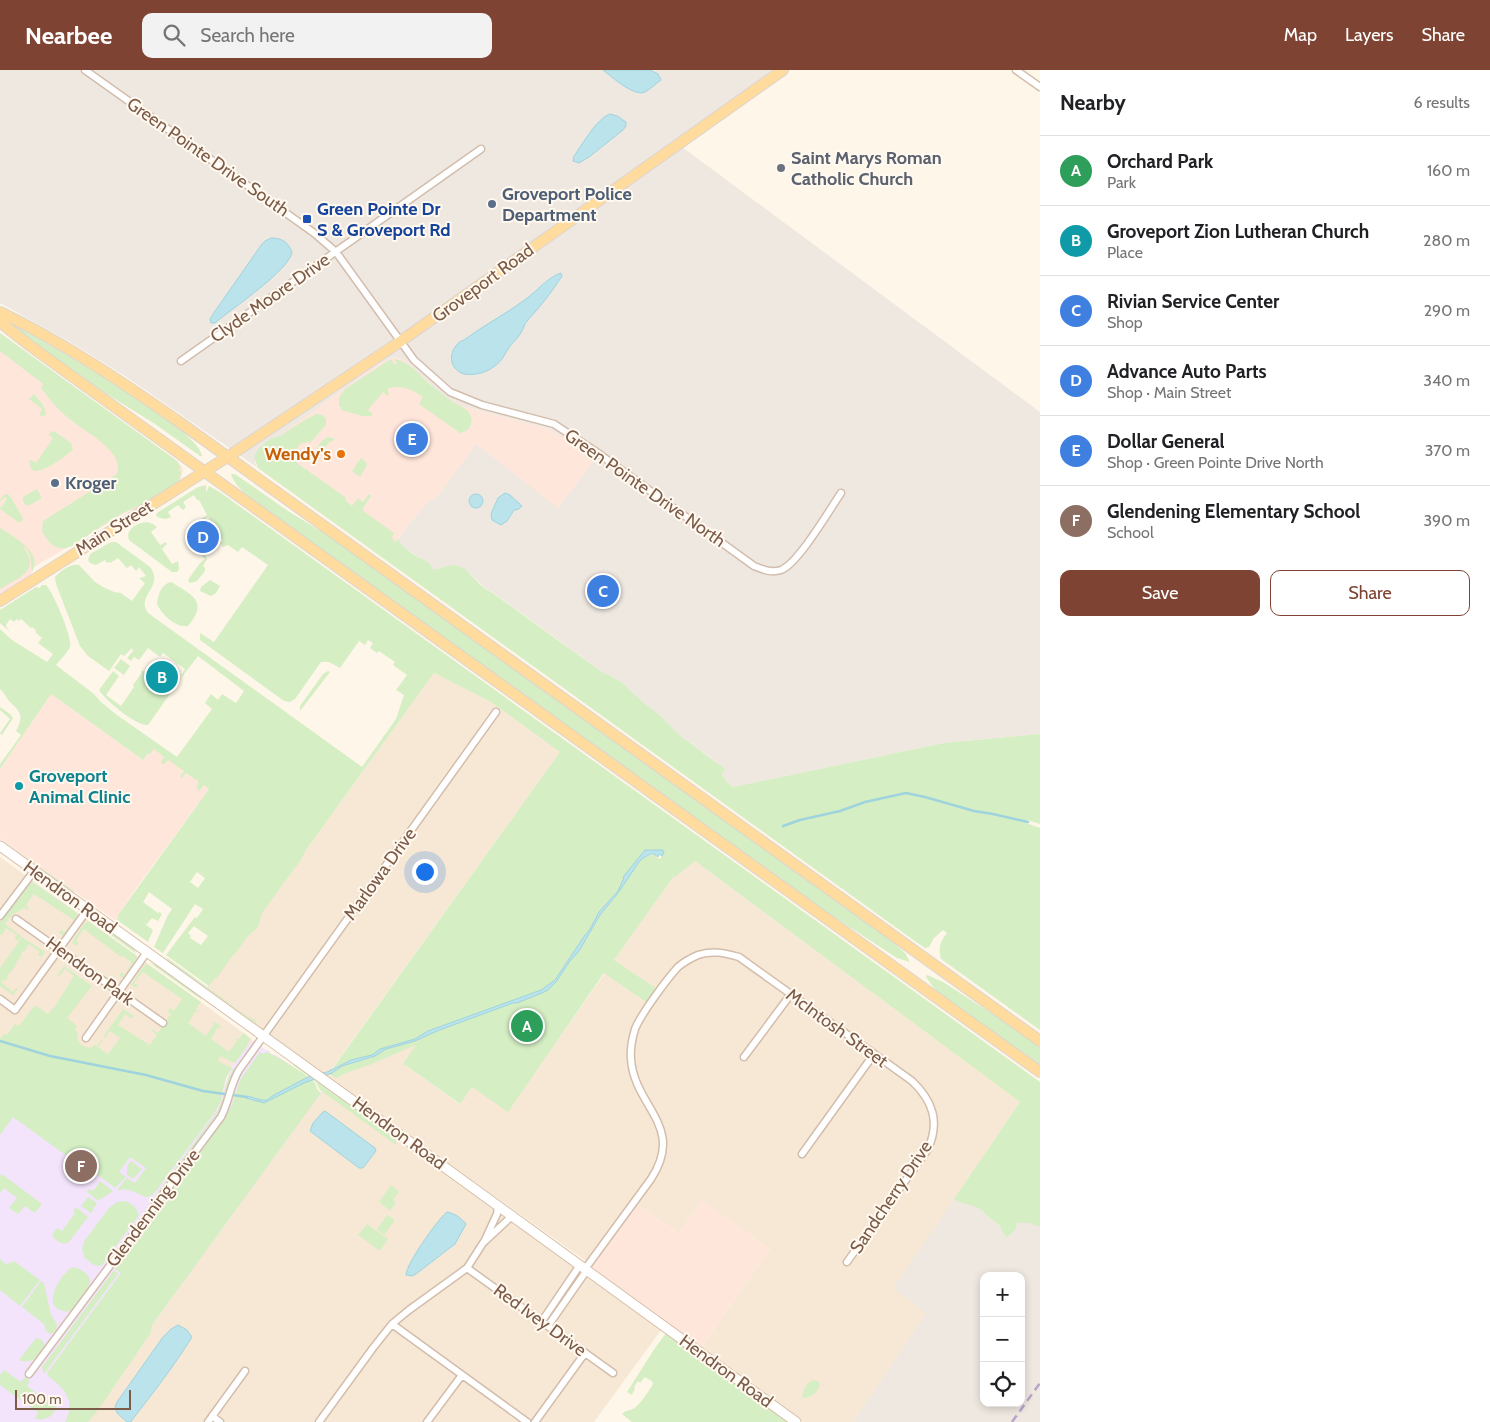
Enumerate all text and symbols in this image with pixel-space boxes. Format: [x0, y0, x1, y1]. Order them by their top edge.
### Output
search box [142, 13, 492, 58]
text: Nearbee [25, 21, 112, 50]
icon: search [160, 21, 188, 49]
text: Search here [200, 24, 295, 47]
text: Map [1284, 24, 1317, 46]
text: Layers [1345, 24, 1394, 46]
text: Share [1422, 24, 1465, 46]
text: Nearby [1060, 90, 1126, 115]
street label: Green Pointe Drive South [123, 93, 293, 221]
text: 6 results [1414, 93, 1470, 112]
place label: Saint Marys Roman Catholic Church [791, 147, 942, 190]
text: Orchard Park [1107, 150, 1213, 173]
text: A [1071, 161, 1081, 180]
text: 160 m [1427, 161, 1470, 180]
marker: Saint Marys Roman Catholic Church [775, 162, 787, 174]
text: Park [1107, 173, 1136, 192]
place label: Groveport Police Department [502, 183, 632, 226]
place label: Green Pointe Dr S & Groveport Rd [317, 198, 451, 241]
marker: Groveport Police Department [486, 198, 498, 210]
marker: Green Pointe Dr S & Groveport Rd [301, 213, 313, 225]
text: Groveport Zion Lutheran Church [1107, 220, 1369, 243]
text: B [1071, 231, 1081, 250]
text: 280 m [1423, 231, 1470, 250]
street label: Groveport Road [428, 239, 538, 327]
text: Place [1107, 243, 1143, 262]
street label: Clyde Moore Drive [206, 249, 334, 347]
text: Rivian Service Center [1107, 290, 1279, 313]
text: C [1071, 301, 1081, 320]
text: 290 m [1424, 301, 1470, 320]
text: Shop [1107, 313, 1143, 332]
text: Advance Auto Parts [1107, 360, 1267, 383]
text: D [1070, 371, 1082, 390]
text: 340 m [1423, 371, 1470, 390]
text: Shop · Main Street [1107, 383, 1231, 402]
pin: E [396, 420, 428, 458]
street label: Green Pointe Drive North [560, 424, 730, 552]
text: Dollar General [1107, 430, 1225, 453]
text: E [1071, 441, 1081, 460]
text: 370 m [1425, 441, 1470, 460]
place label: Wendy's [264, 443, 331, 465]
marker: Wendy's [335, 448, 347, 460]
text: Shop · Green Pointe Drive North [1107, 453, 1324, 472]
place label: Kroger [65, 472, 117, 494]
marker: Kroger [49, 477, 61, 489]
street label: Main Street [71, 496, 157, 560]
text: Glendening Elementary School [1107, 500, 1360, 523]
text: F [1072, 511, 1080, 530]
text: 390 m [1423, 511, 1470, 530]
pin: D [187, 518, 219, 556]
text: School [1107, 523, 1154, 542]
button: Save [1060, 570, 1260, 616]
button: Share [1270, 570, 1470, 616]
pin: C [587, 572, 619, 610]
pin: B [146, 658, 178, 696]
place label: Groveport Animal Clinic [29, 765, 130, 808]
marker: Groveport Animal Clinic [13, 780, 25, 792]
street label: Marlowa Drive [339, 823, 421, 925]
street label: Hendron Road [19, 856, 121, 938]
your location [412, 859, 438, 885]
street label: Hendron Park [42, 932, 139, 1011]
street label: McIntosh Street [782, 984, 892, 1072]
pin: A [511, 1007, 543, 1045]
street label: Hendron Road [348, 1092, 450, 1174]
street label: Sandcherry Drive [845, 1136, 937, 1258]
street label: Glendenning Drive [101, 1145, 205, 1271]
pin: F [65, 1147, 97, 1185]
map controls [980, 1272, 1025, 1407]
button: + [980, 1272, 1025, 1317]
street label: Red Ivey Drive [489, 1279, 591, 1361]
button: − [980, 1317, 1025, 1362]
street label: Hendron Road [675, 1330, 777, 1412]
button: locate [980, 1362, 1025, 1407]
scale bar [15, 1387, 131, 1410]
text: 100 m [22, 1390, 62, 1408]

